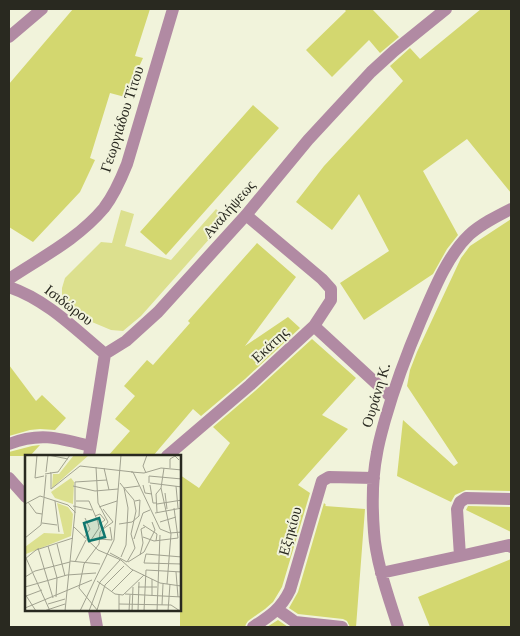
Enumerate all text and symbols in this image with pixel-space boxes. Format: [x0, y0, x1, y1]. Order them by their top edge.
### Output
street label: Γεωργιάδου Τίτου [94, 63, 148, 174]
street label: Αναλήψεως [197, 175, 259, 242]
street label: Ισιδώρου [41, 279, 98, 329]
street label: Εκάτης [246, 322, 292, 367]
street label: Ουράνη Κ. [356, 360, 394, 430]
inset map [25, 455, 181, 611]
street label: Εξηκίου [273, 504, 306, 558]

